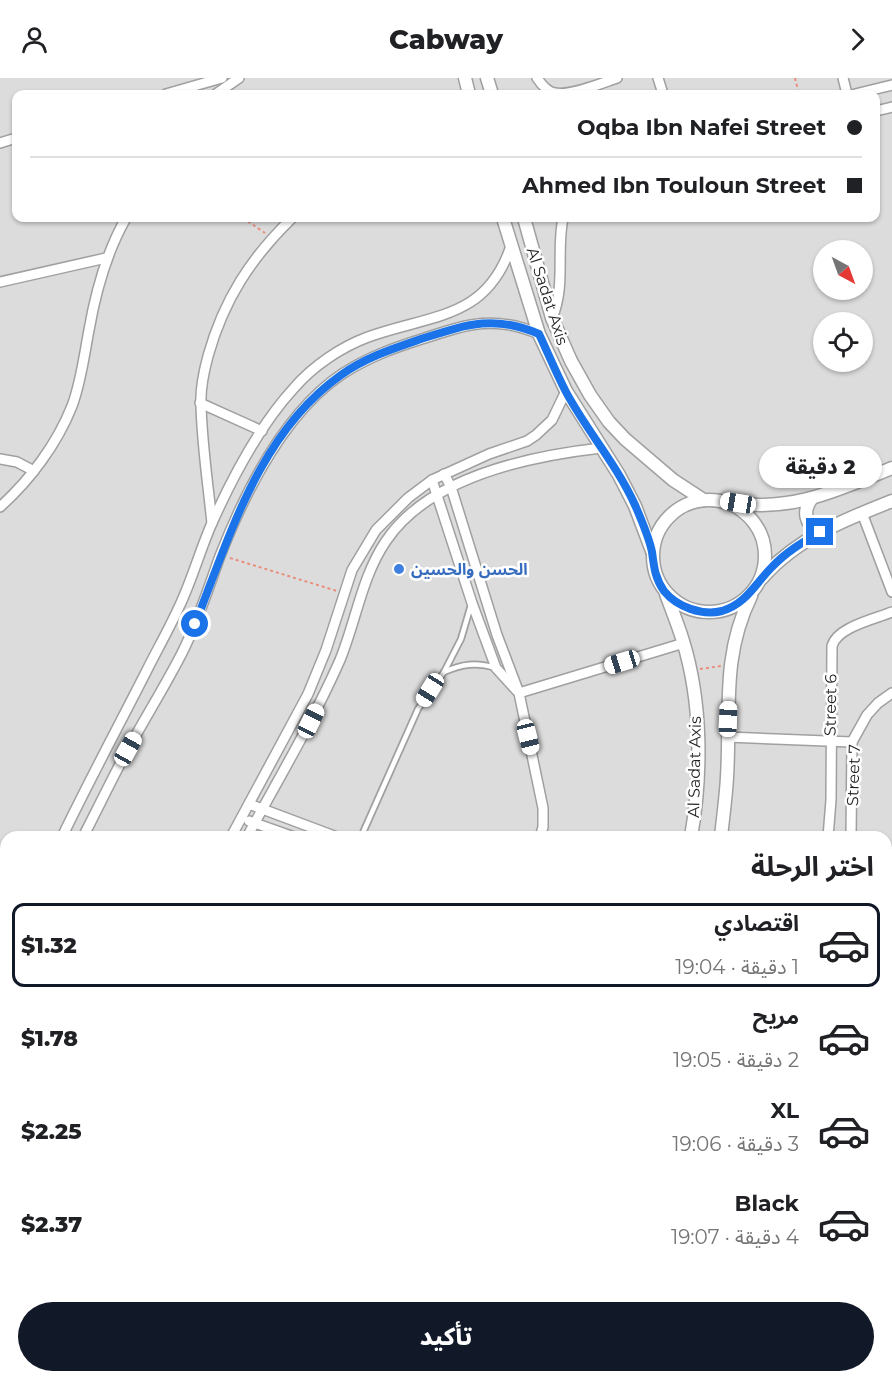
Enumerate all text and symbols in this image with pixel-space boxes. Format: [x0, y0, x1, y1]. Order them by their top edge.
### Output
icon: person [18, 23, 51, 56]
text: Cabway [389, 23, 503, 56]
icon: forward [841, 23, 874, 56]
text: Oqba Ibn Nafei Street [577, 114, 826, 141]
text: Ahmed Ibn Touloun Street [522, 172, 826, 199]
north arrow [813, 240, 873, 300]
map controls [813, 240, 873, 372]
street label: Al Sadat Axis [523, 245, 572, 348]
button: locate [813, 312, 873, 372]
callout: 2 دقيقة [758, 445, 882, 487]
text: 2 دقيقة [785, 455, 856, 479]
car [719, 491, 757, 515]
route end [806, 518, 833, 545]
place label: الحسن والحسين [411, 560, 528, 579]
marker: الحسن والحسين [392, 562, 406, 576]
route start [181, 610, 208, 637]
car [602, 648, 642, 676]
car [413, 670, 447, 710]
street label: Street 6 [820, 673, 841, 736]
car [295, 701, 327, 741]
car [718, 701, 738, 737]
street label: Al Sadat Axis [684, 716, 705, 818]
car [515, 717, 541, 757]
car [111, 729, 145, 769]
street label: Street 7 [843, 744, 864, 806]
text: اختر الرحلة [751, 850, 874, 883]
text: اقتصادي [714, 910, 799, 937]
icon: car [817, 918, 871, 972]
text: $1.32 [21, 932, 77, 959]
text: 1 دقيقة · 19:04 [675, 955, 799, 979]
text: مريح [753, 1003, 799, 1030]
icon: car [817, 1011, 871, 1065]
text: $1.78 [21, 1025, 78, 1052]
text: 2 دقيقة · 19:05 [673, 1048, 799, 1072]
text: XL [770, 1097, 799, 1124]
icon: car [817, 1104, 871, 1158]
text: $2.25 [21, 1118, 82, 1145]
text: 3 دقيقة · 19:06 [672, 1132, 799, 1156]
text: Black [735, 1190, 799, 1217]
icon: car [817, 1197, 871, 1251]
text: $2.37 [21, 1211, 82, 1238]
text: 4 دقيقة · 19:07 [671, 1225, 799, 1249]
button: تأكيد [18, 1302, 874, 1371]

